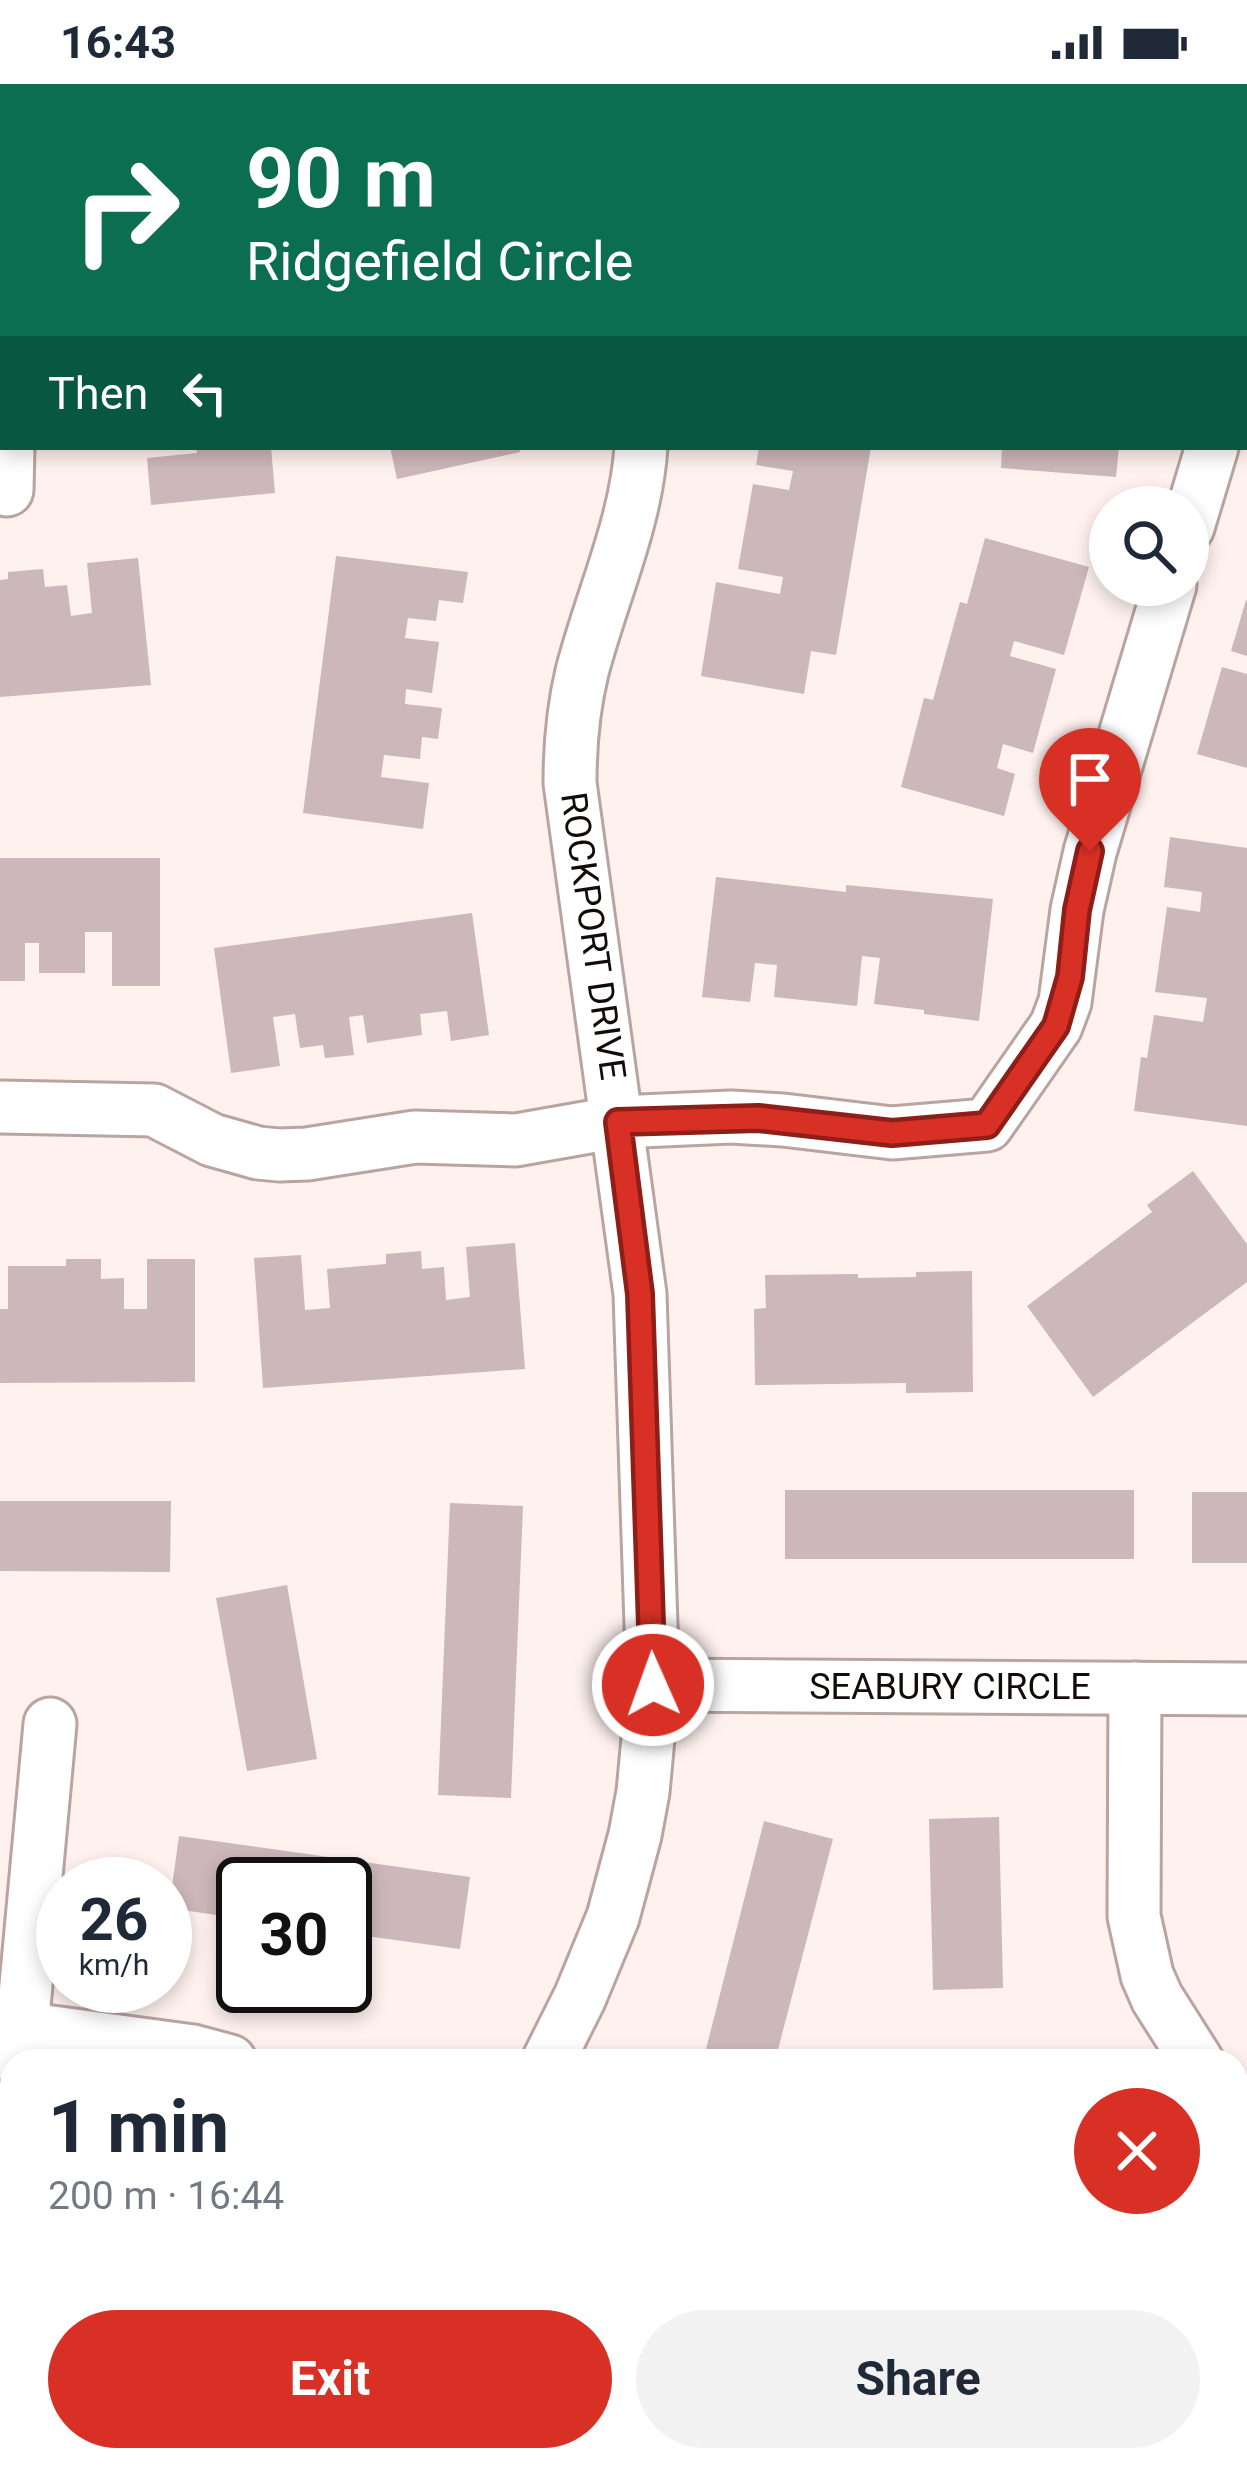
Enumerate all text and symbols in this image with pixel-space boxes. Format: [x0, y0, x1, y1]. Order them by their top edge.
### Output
text: 16:43 [60, 16, 176, 69]
text: 90 m [246, 129, 436, 228]
icon: right [48, 132, 204, 288]
text: Ridgefield Circle [246, 230, 633, 293]
icon: left [172, 360, 238, 426]
text: Then [48, 367, 148, 420]
map controls [1089, 486, 1209, 606]
button: search [1089, 486, 1209, 606]
pin [1039, 728, 1141, 851]
icon: arrive [1057, 746, 1123, 812]
street label: ROCKPORT DRIVE [552, 790, 634, 1082]
position arrow [590, 1622, 716, 1748]
street label: SEABURY CIRCLE [809, 1666, 1091, 1708]
speed limit sign: 30 [216, 1857, 372, 2013]
text: 26 [80, 1884, 148, 1955]
text: km/h [79, 1947, 149, 1982]
text: 1 min [48, 2085, 229, 2170]
button: close [1074, 2088, 1200, 2214]
text: 200 m · 16:44 [48, 2173, 284, 2219]
button: Exit [48, 2310, 612, 2448]
button: Share [636, 2310, 1200, 2448]

